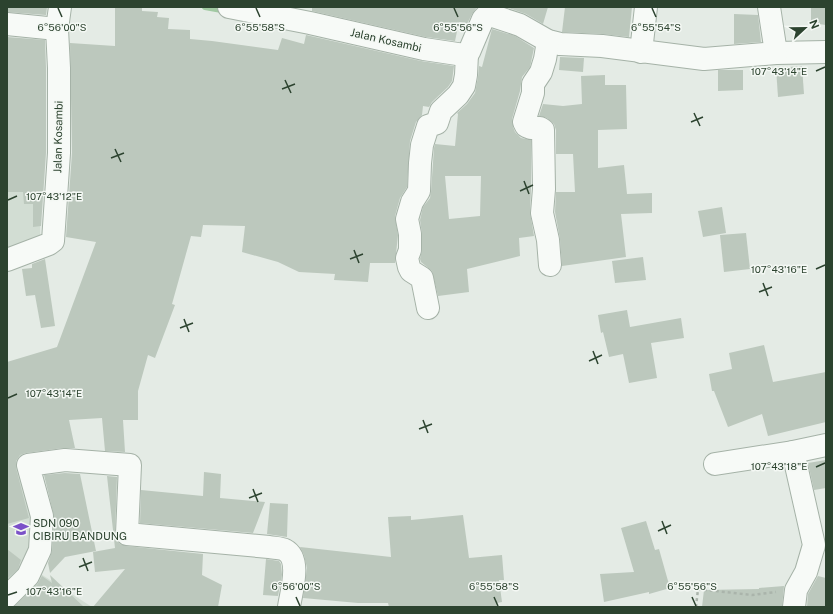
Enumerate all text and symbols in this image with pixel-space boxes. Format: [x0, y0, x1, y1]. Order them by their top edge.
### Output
north arrow [785, 8, 825, 48]
text: N [807, 18, 821, 30]
text: 6°56'00"S [37, 21, 87, 33]
text: 6°55'58"S [235, 21, 285, 33]
text: 6°55'56"S [433, 21, 483, 33]
text: 6°55'54"S [631, 21, 681, 33]
street label: Jalan Kosambi [349, 26, 423, 54]
text: 107°43'14"E [751, 65, 807, 77]
street label: Jalan Kosambi [51, 101, 65, 173]
text: 107°43'12"E [26, 190, 82, 202]
text: 107°43'16"E [751, 263, 807, 275]
text: 107°43'14"E [26, 387, 82, 399]
text: 107°43'18"E [751, 460, 807, 472]
place label: SDN 090 CIBIRU BANDUNG [33, 517, 127, 542]
school or university icon: SDN 090 CIBIRU BANDUNG [12, 520, 30, 538]
text: 6°56'00"S [271, 580, 321, 592]
text: 6°55'58"S [469, 580, 519, 592]
text: 6°55'56"S [667, 580, 717, 592]
text: 107°43'16"E [26, 585, 82, 597]

